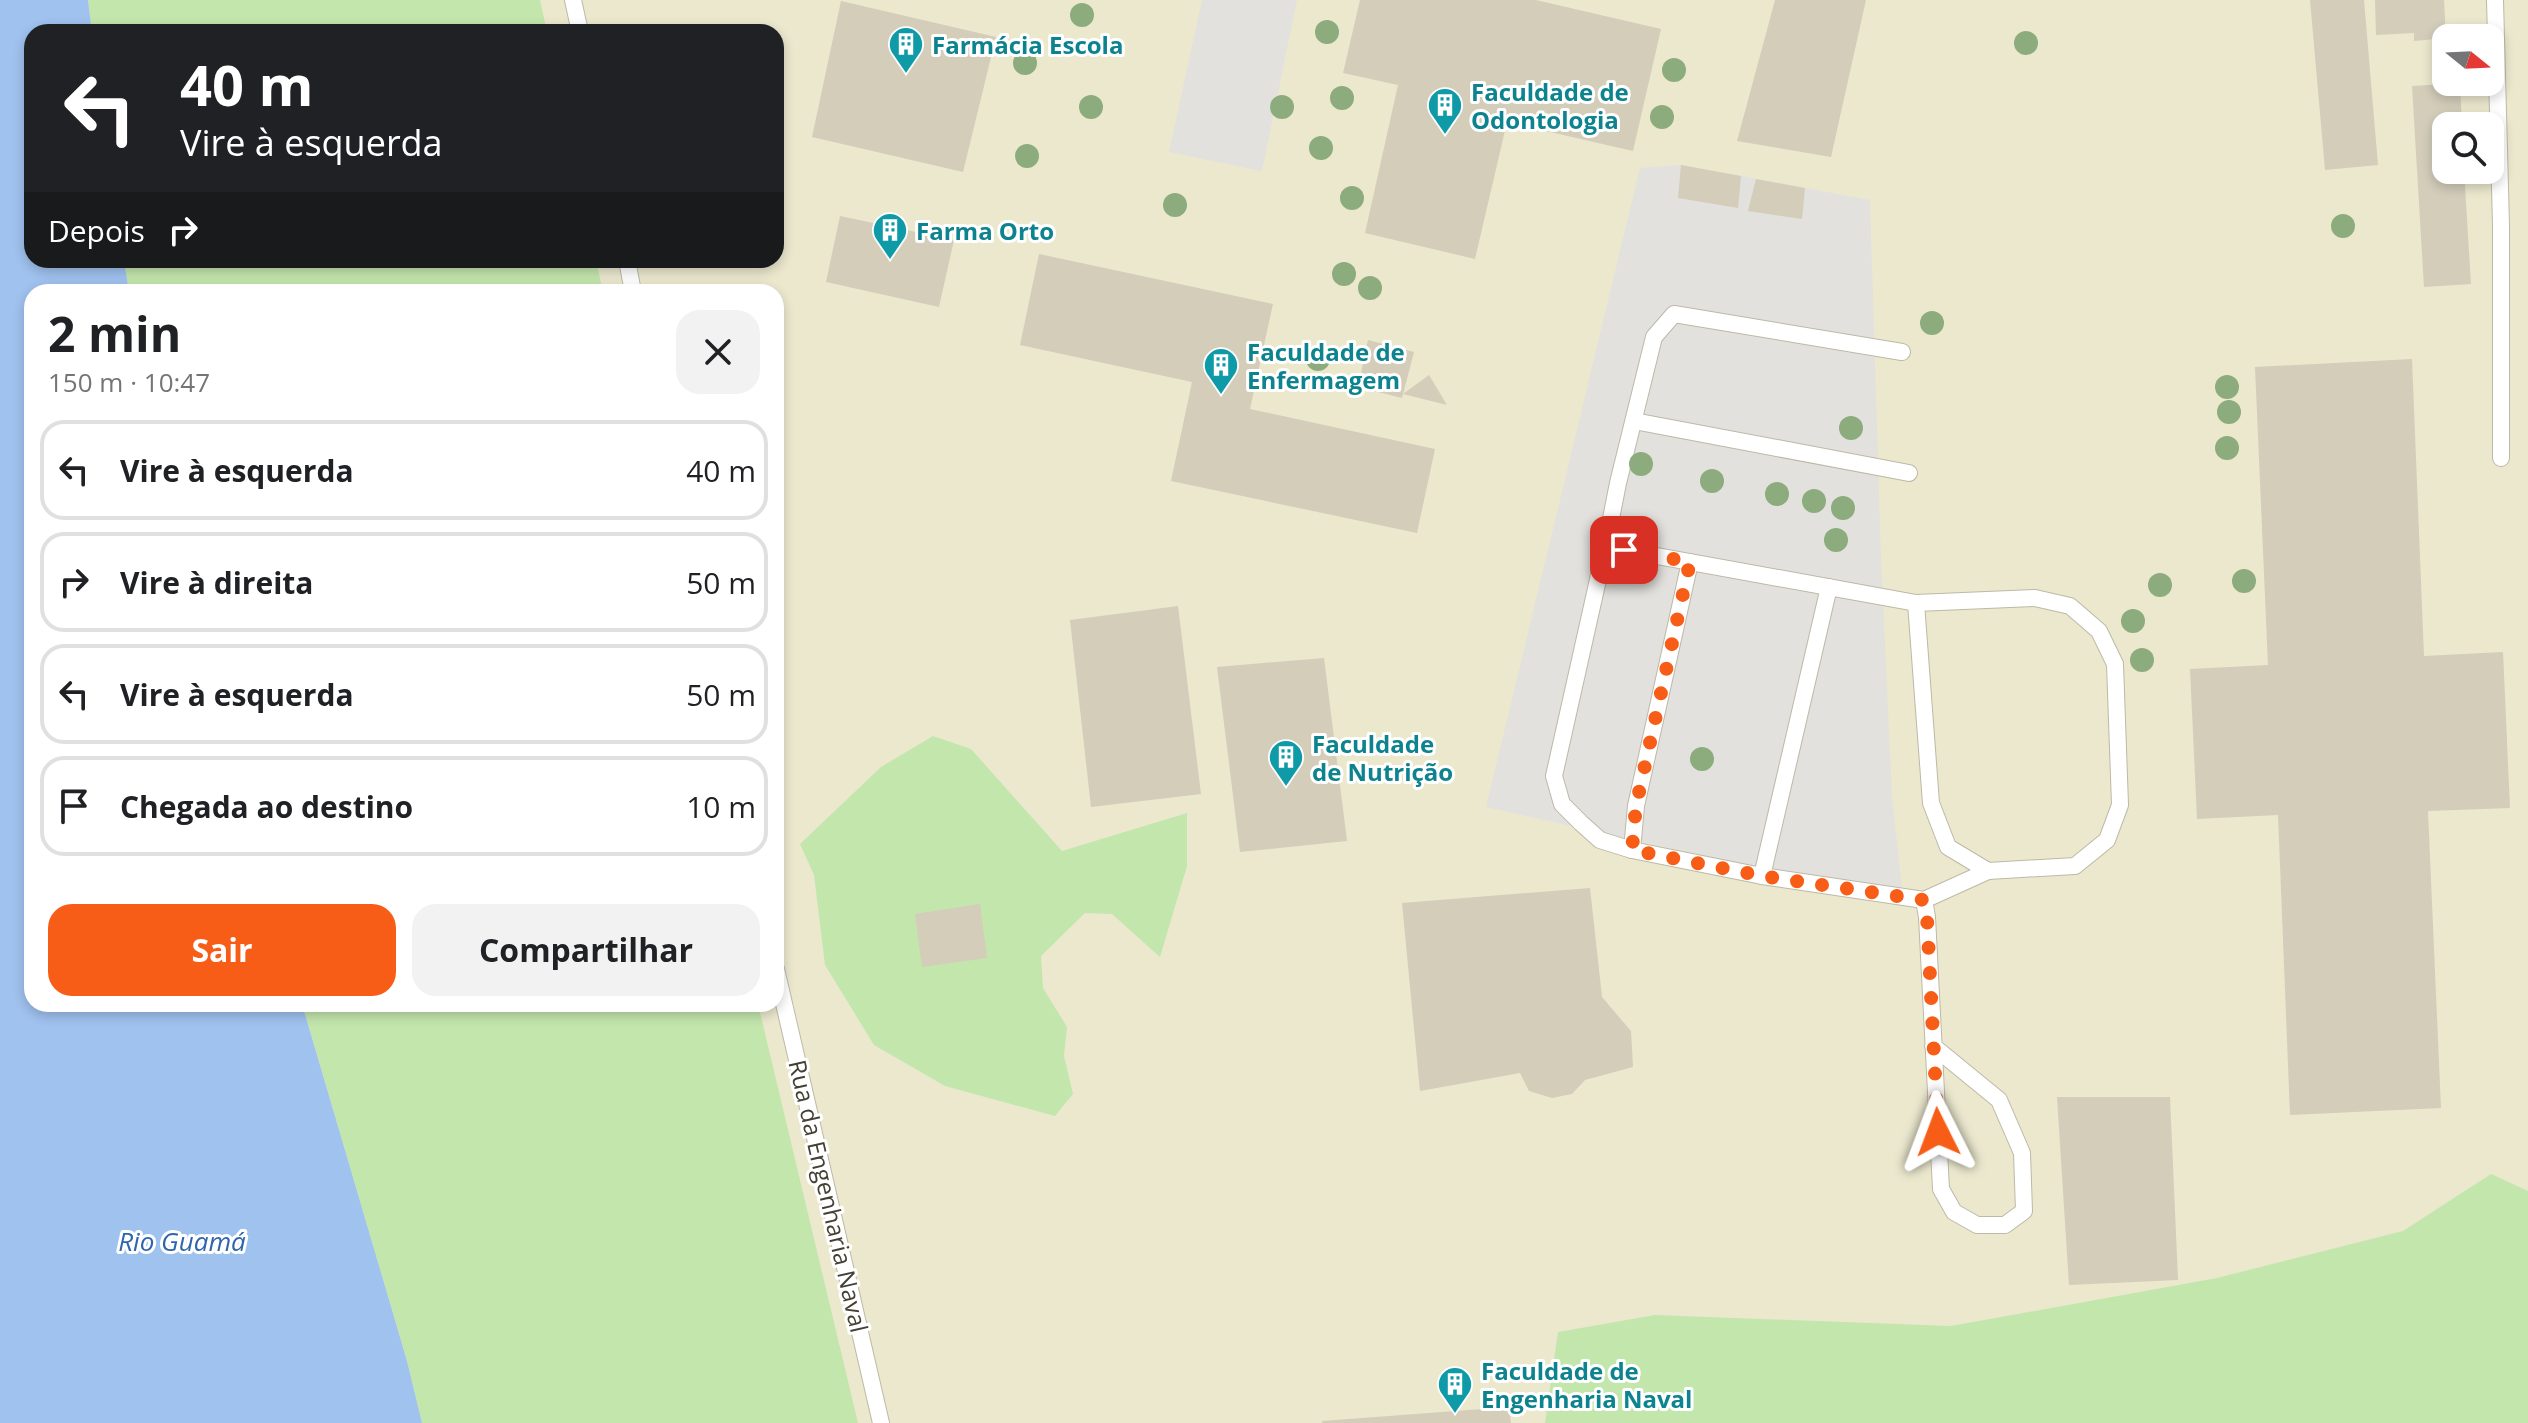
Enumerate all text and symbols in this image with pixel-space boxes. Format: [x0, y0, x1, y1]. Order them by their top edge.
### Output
north arrow [2432, 24, 2504, 96]
map controls [2432, 24, 2504, 184]
building icon: Farmácia Escola [887, 25, 925, 75]
place label: Farmácia Escola [932, 28, 1123, 61]
text: 40 m [180, 46, 314, 122]
icon: left [48, 56, 152, 160]
place label: Faculdade de Odontologia [1471, 75, 1629, 136]
building icon: Faculdade de Odontologia [1426, 86, 1464, 136]
button: search [2432, 112, 2504, 184]
text: Vire à esquerda [180, 118, 443, 167]
icon: right [161, 208, 205, 252]
text: Depois [48, 210, 145, 251]
building icon: Farma Orto [871, 211, 909, 261]
place label: Farma Orto [916, 214, 1054, 247]
text: 2 min [48, 301, 181, 366]
button: close [676, 310, 760, 394]
place label: Faculdade de Enfermagem [1247, 335, 1405, 396]
building icon: Faculdade de Enfermagem [1202, 346, 1240, 396]
text: 150 m · 10:47 [48, 364, 210, 400]
icon: left [52, 448, 96, 492]
text: Vire à esquerda [120, 450, 354, 491]
text: 40 m [686, 450, 756, 491]
pin [1590, 516, 1658, 584]
icon: arrive [1602, 528, 1646, 572]
icon: right [52, 560, 96, 604]
text: Vire à direita [120, 562, 314, 603]
text: 50 m [686, 562, 756, 603]
icon: left [52, 672, 96, 716]
text: Vire à esquerda [120, 674, 354, 715]
text: 50 m [686, 674, 756, 715]
place label: Faculdade de Nutrição [1312, 727, 1453, 788]
building icon: Faculdade de Nutrição [1267, 738, 1305, 788]
icon: arrive [52, 784, 96, 828]
text: Chegada ao destino [120, 786, 413, 827]
text: 10 m [686, 786, 756, 827]
button: Sair [48, 904, 396, 996]
button: Compartilhar [412, 904, 760, 996]
street label: Rua da Engenharia Naval [782, 1056, 876, 1336]
position arrow [1896, 1090, 1980, 1174]
water label: Rio Guamá [118, 1223, 246, 1259]
place label: Faculdade de Engenharia Naval [1481, 1354, 1692, 1415]
building icon: Faculdade de Engenharia Naval [1436, 1365, 1474, 1415]

